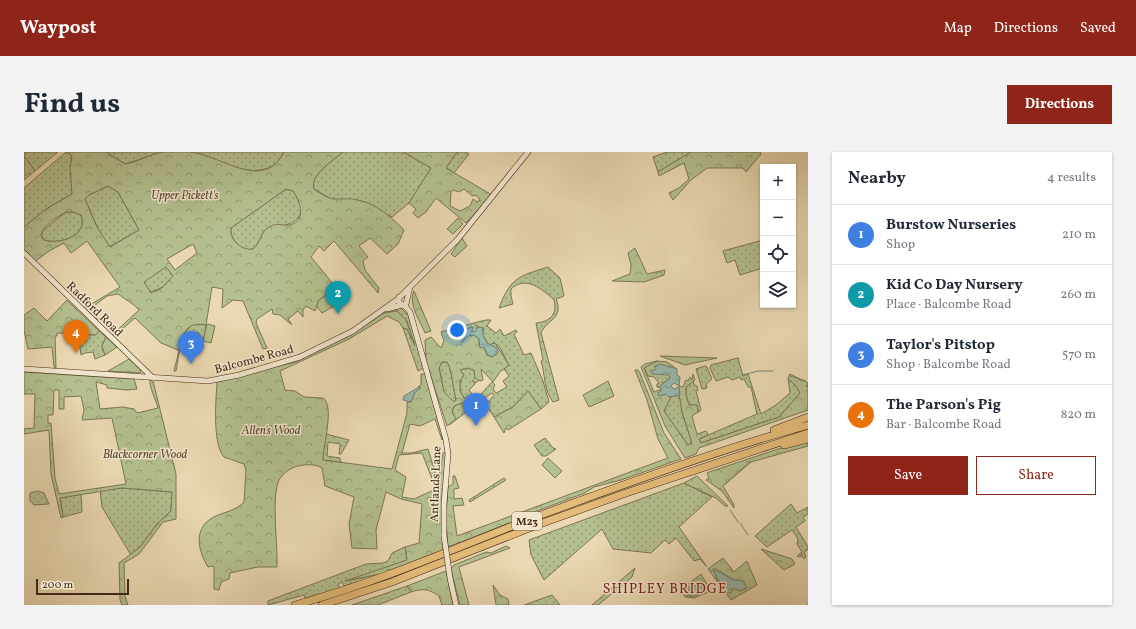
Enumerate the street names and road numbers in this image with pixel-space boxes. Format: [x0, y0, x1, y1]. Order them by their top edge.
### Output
street label: Radford Road [63, 279, 126, 341]
street label: Balcombe Road [213, 342, 296, 378]
street label: Antlands Lane [427, 445, 445, 522]
road number: M23 [512, 512, 542, 530]

